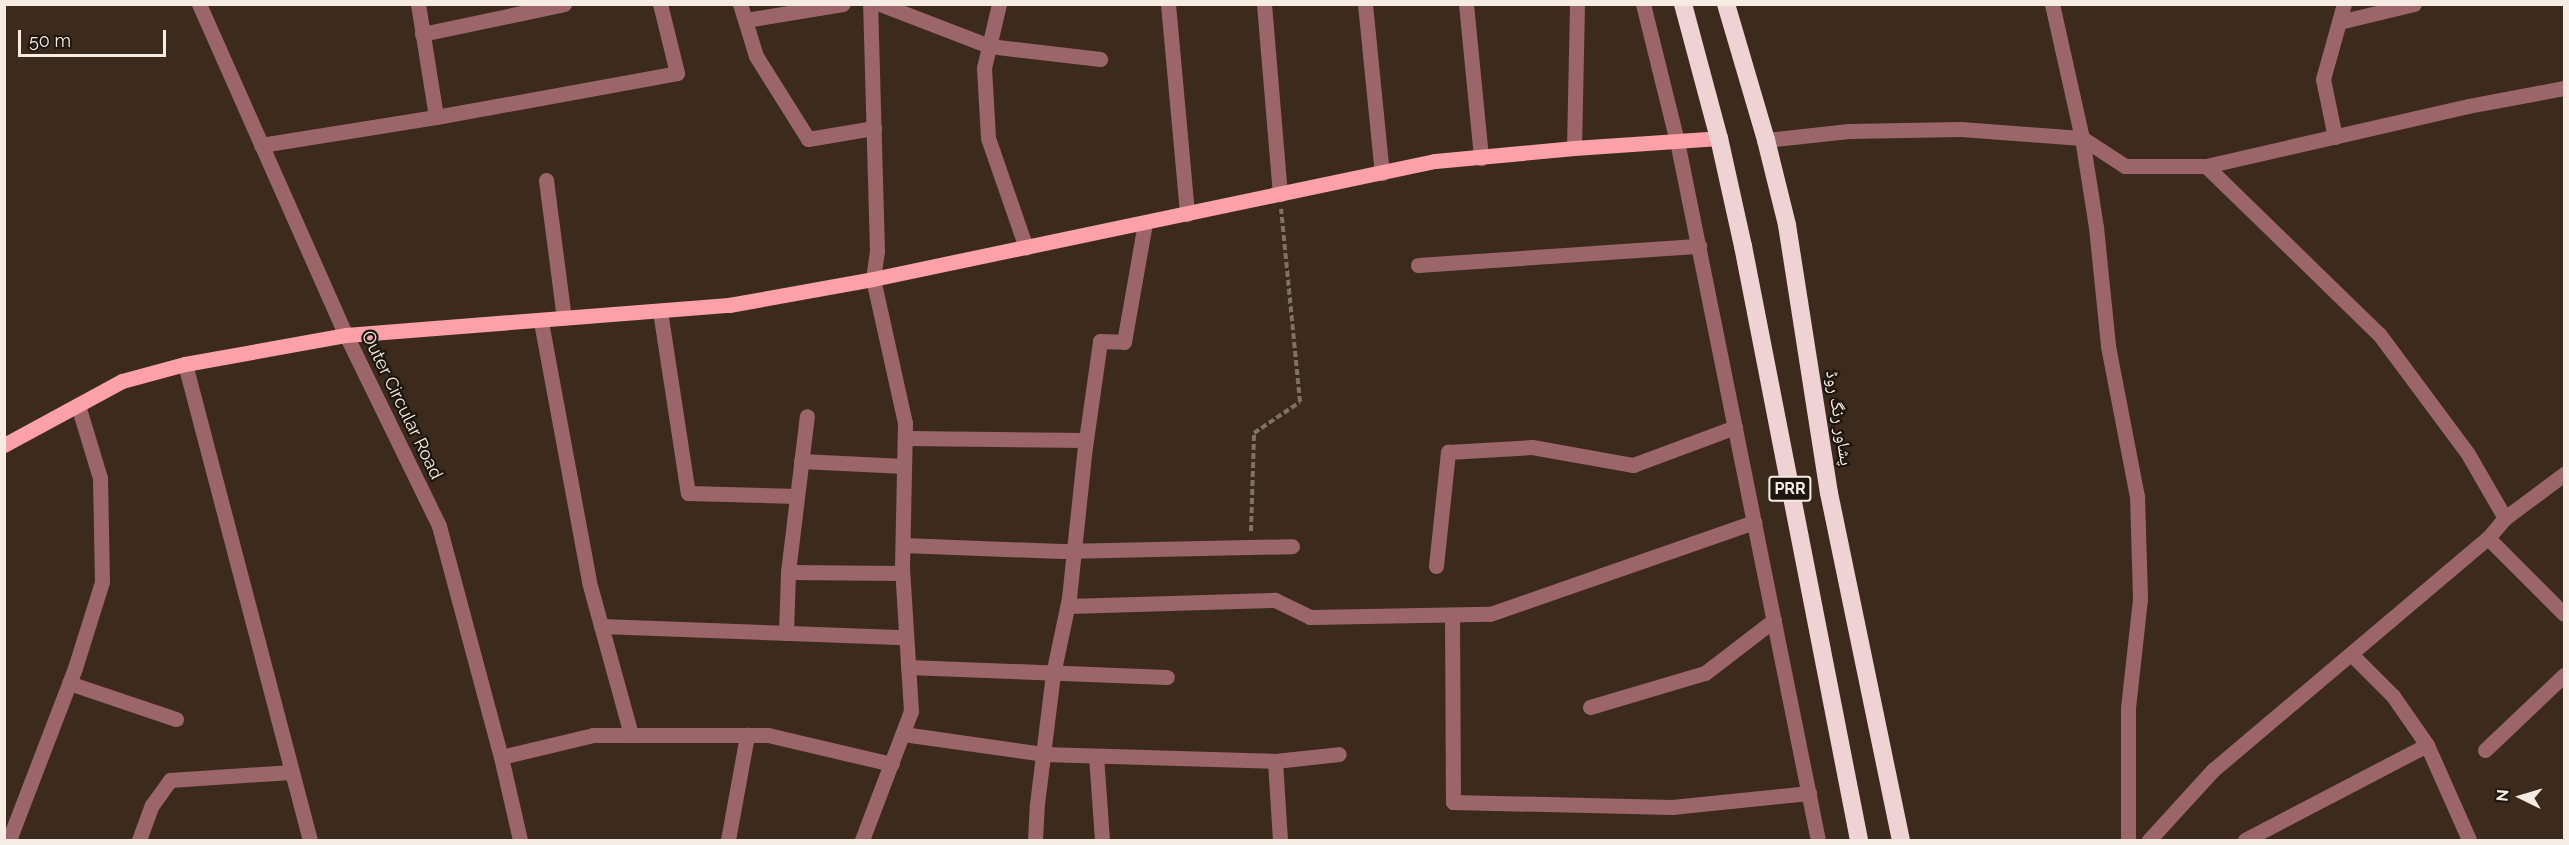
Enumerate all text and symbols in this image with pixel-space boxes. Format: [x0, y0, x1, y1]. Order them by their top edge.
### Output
scale bar [21, 18, 170, 56]
text: 50 m [29, 30, 71, 51]
street label: Outer Circular Road [357, 327, 447, 483]
street label: پشاور رنگ روڈ [1821, 369, 1857, 467]
road number: PRR [1768, 476, 1812, 502]
north arrow [2491, 767, 2551, 827]
text: N [2493, 788, 2513, 802]

